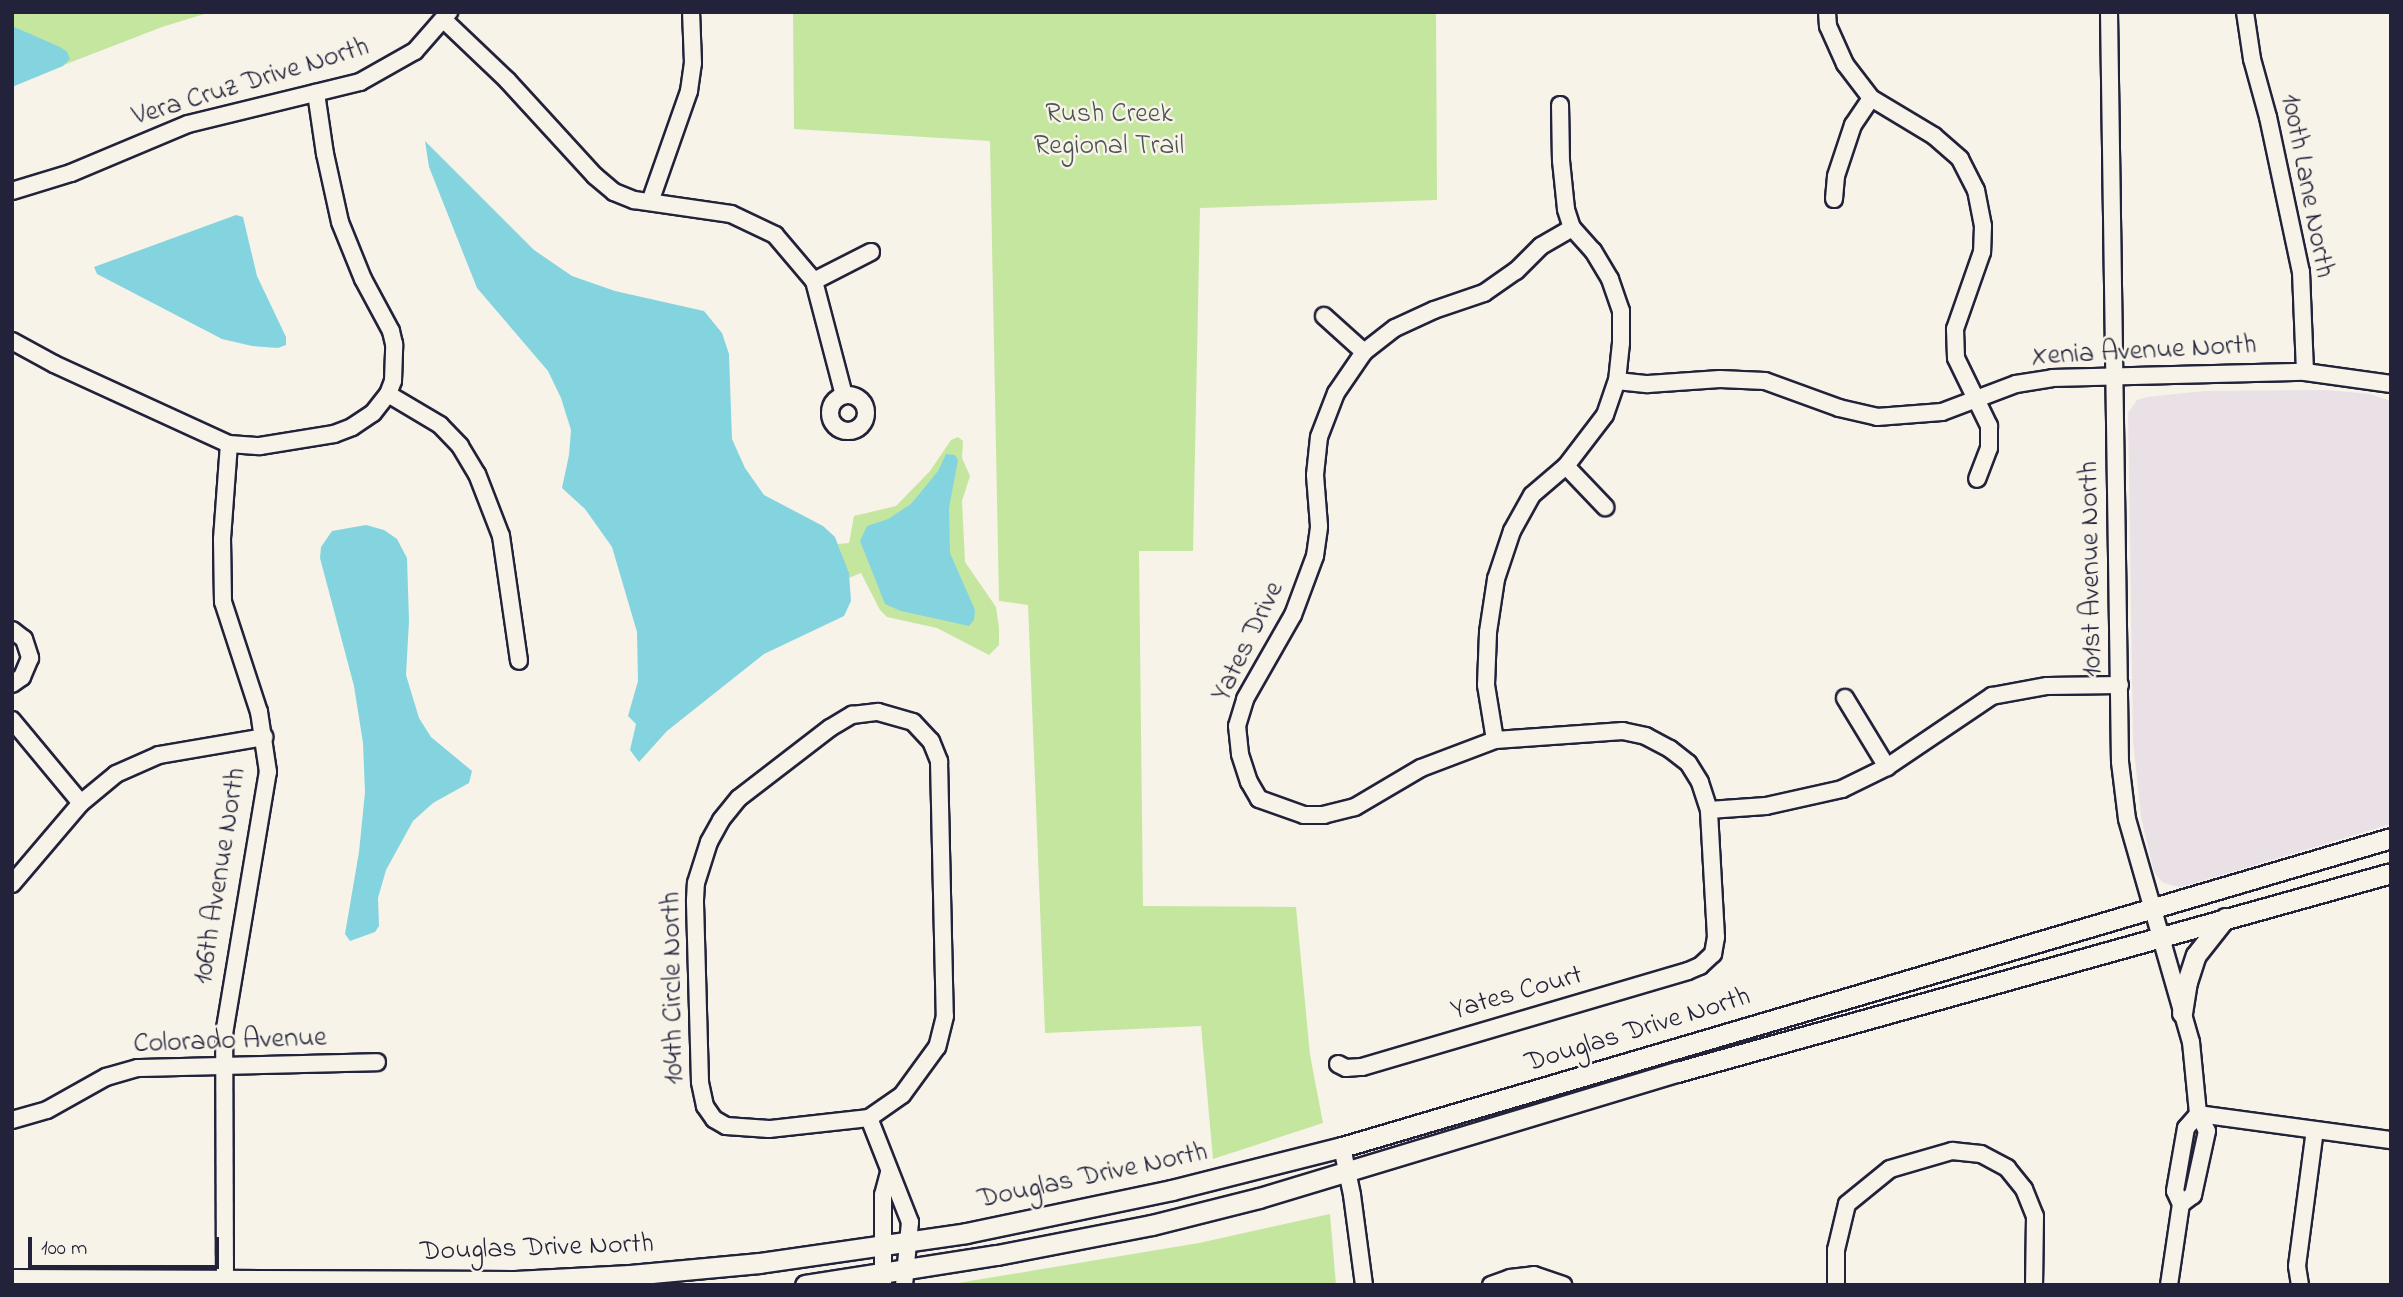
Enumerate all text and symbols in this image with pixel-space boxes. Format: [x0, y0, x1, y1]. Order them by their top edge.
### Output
street label: Vera Cruz Drive North [129, 31, 373, 135]
street label: 100th Lane North [2272, 91, 2340, 281]
park label: Rush Creek Regional Trail [1034, 98, 1184, 164]
street label: Xenia Avenue North [2031, 329, 2257, 375]
street label: 101st Avenue North [2073, 461, 2111, 677]
street label: Yates Drive [1205, 576, 1293, 708]
street label: 106th Avenue North [187, 765, 255, 987]
street label: 104th Circle North [656, 891, 692, 1085]
street label: Yates Court [1447, 959, 1587, 1029]
street label: Douglas Drive North [1521, 981, 1755, 1081]
street label: Colorado Avenue [133, 1022, 327, 1062]
street label: Douglas Drive North [975, 1136, 1211, 1218]
scale bar [32, 1224, 222, 1268]
street label: Douglas Drive North [420, 1228, 654, 1270]
text: 100 m [41, 1234, 87, 1264]

